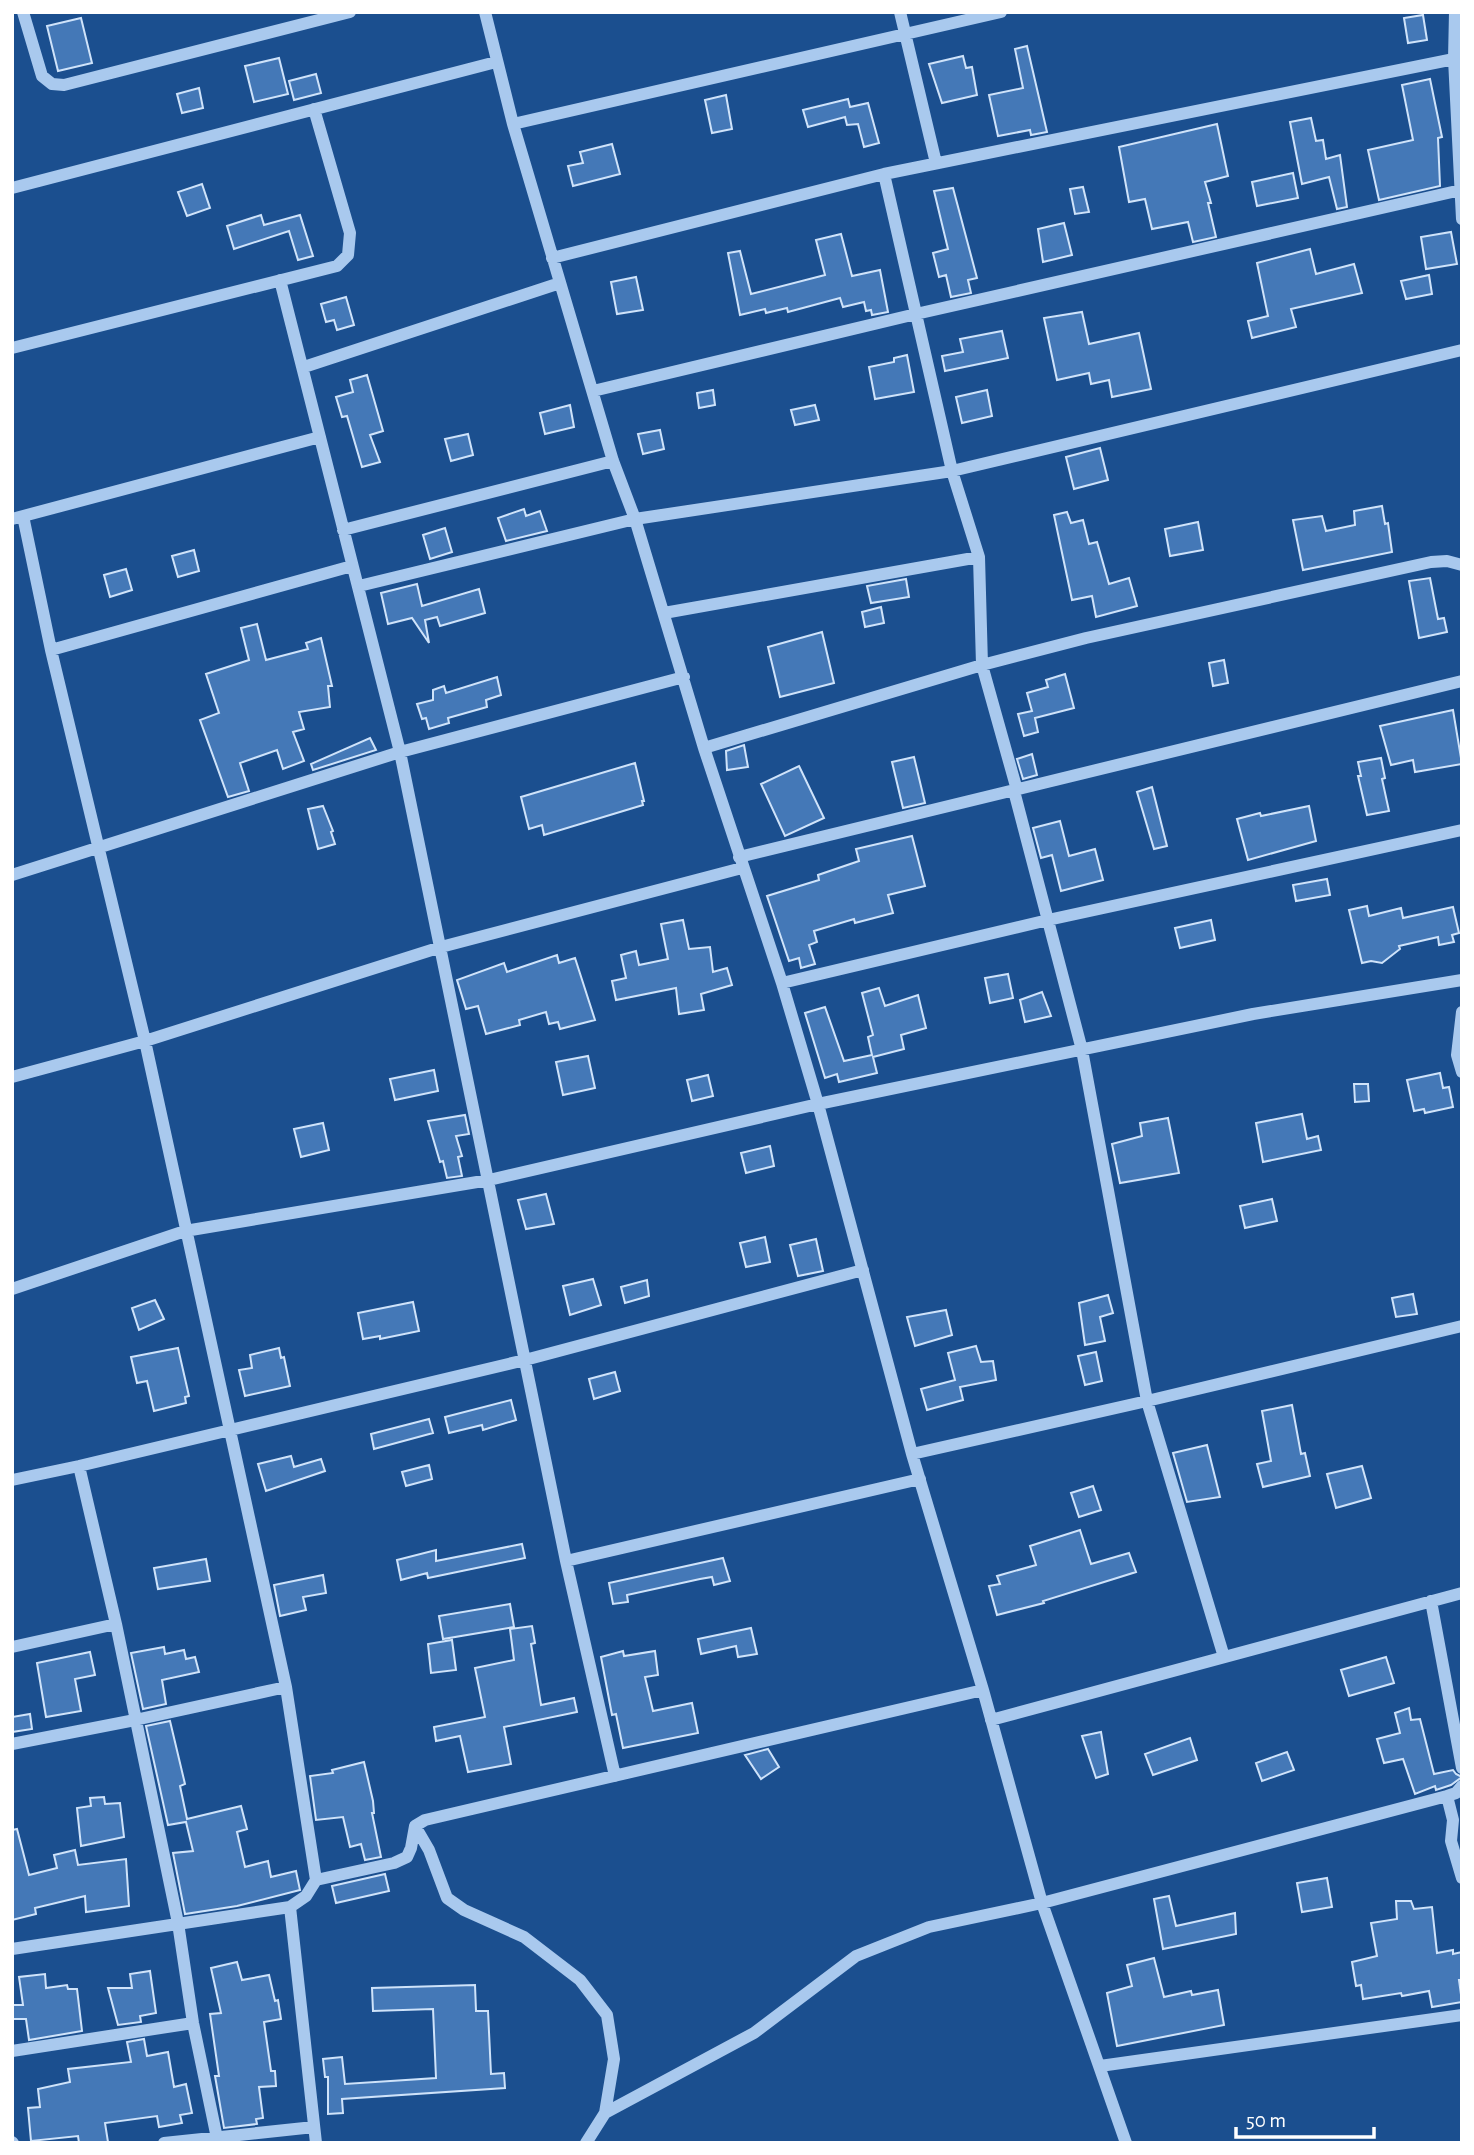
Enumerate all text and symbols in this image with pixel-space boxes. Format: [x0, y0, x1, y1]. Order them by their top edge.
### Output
scale bar [1236, 2096, 1374, 2140]
text: 50 m [1246, 2110, 1286, 2131]

